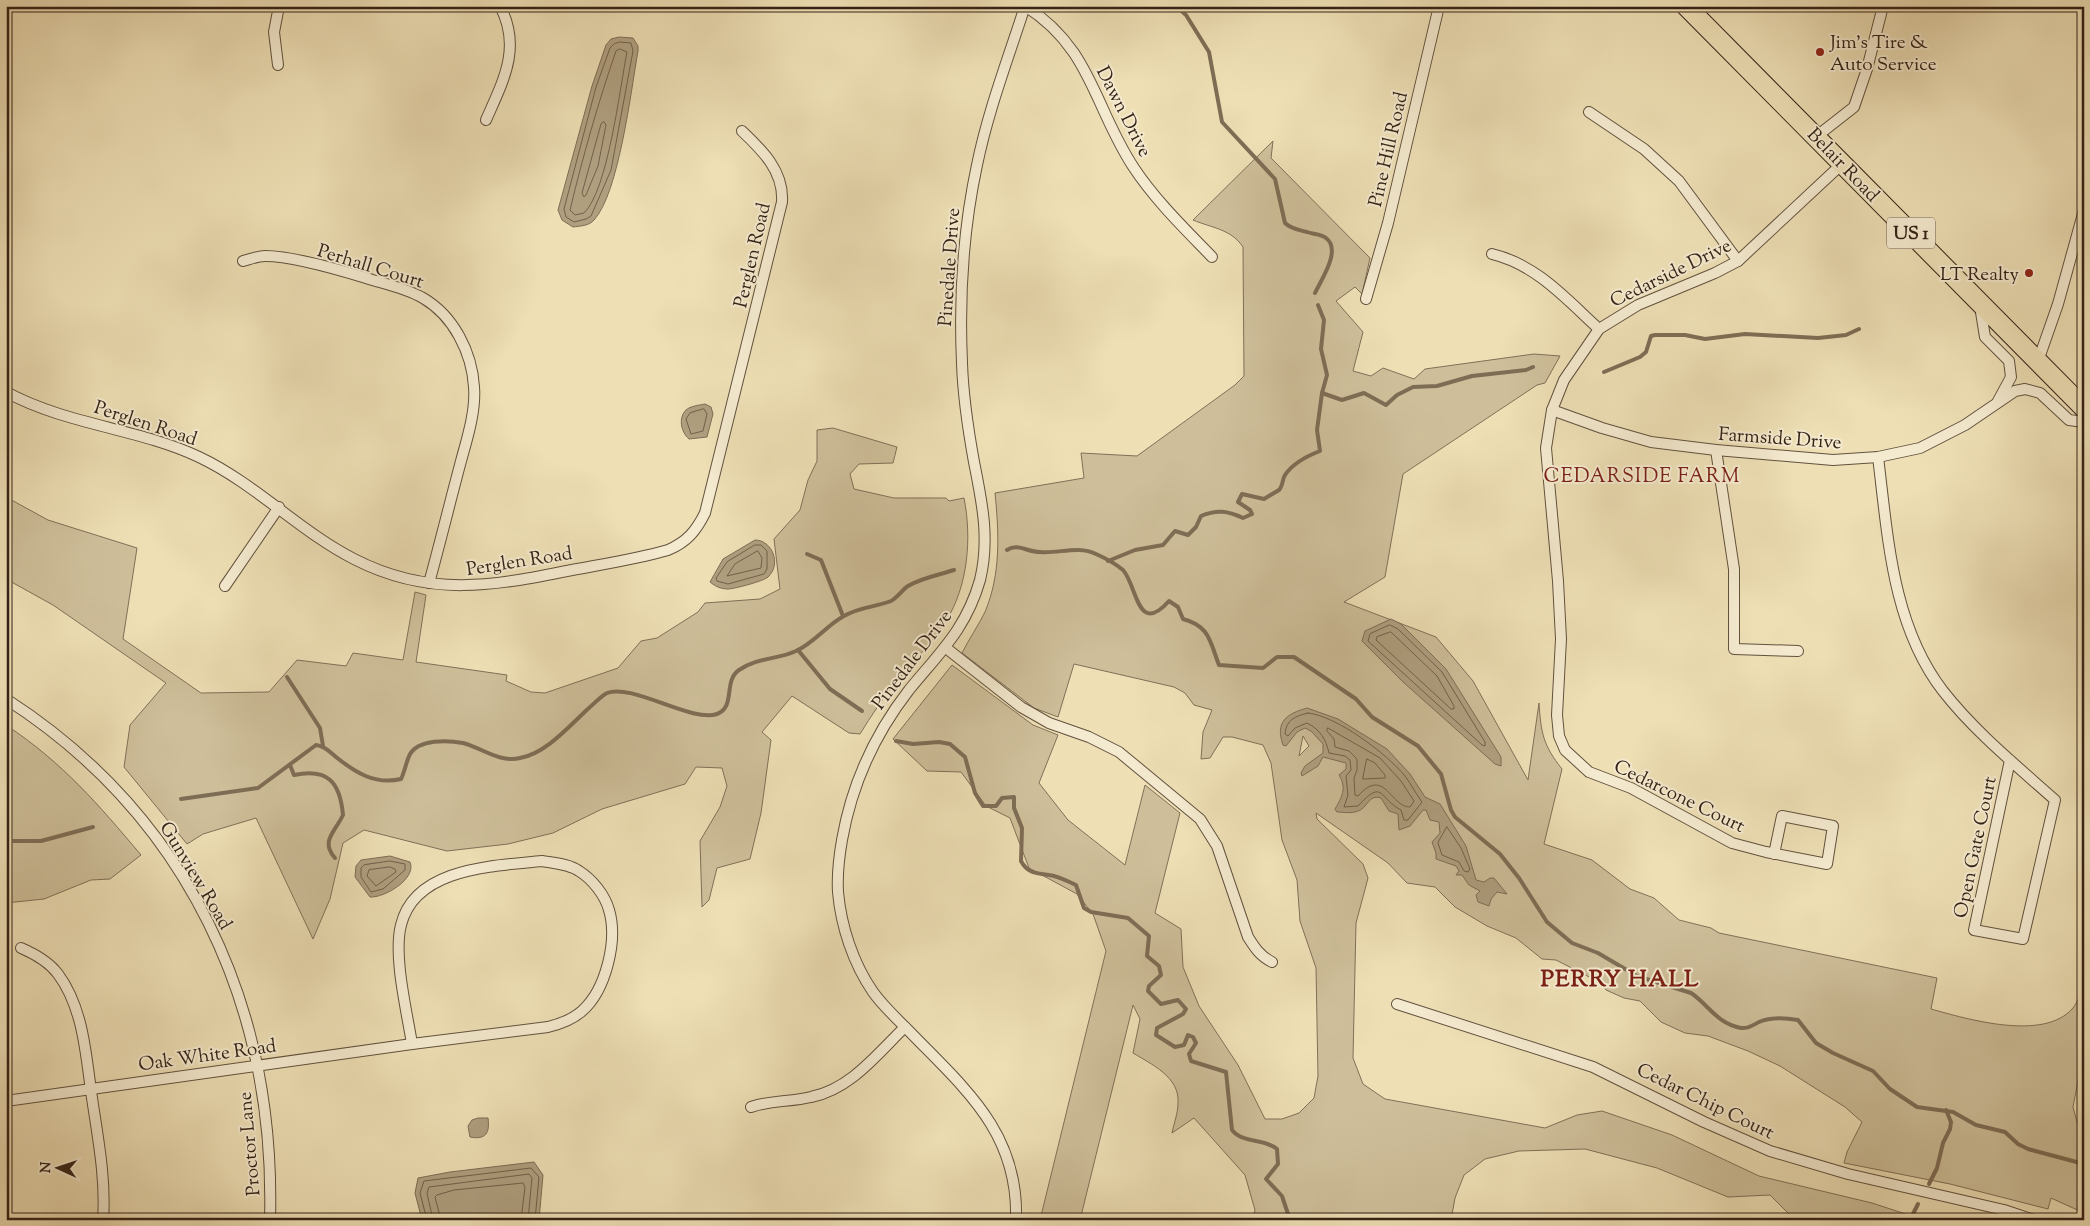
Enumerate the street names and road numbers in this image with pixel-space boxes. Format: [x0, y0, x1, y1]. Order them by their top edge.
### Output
street label: Dawn Drive [1088, 62, 1157, 162]
street label: Pine Hill Road [1363, 89, 1416, 210]
street label: Belair Road [1800, 123, 1885, 209]
street label: Perglen Road [728, 200, 779, 311]
street label: Pinedale Drive [933, 207, 968, 327]
road number: US 1 [1887, 218, 1935, 248]
street label: Cedarside Drive [1606, 233, 1736, 315]
street label: Perhall Court [314, 238, 427, 297]
street label: Perglen Road [90, 395, 201, 454]
street label: Farmside Drive [1717, 422, 1843, 457]
street label: Perglen Road [464, 541, 575, 584]
street label: Pinedale Drive [866, 605, 960, 716]
street label: Cedarcone Court [1609, 754, 1749, 841]
street label: Open Gate Court [1948, 774, 2005, 921]
street label: Gunview Road [152, 817, 238, 936]
street label: Oak White Road [137, 1033, 278, 1080]
street label: Cedar Chip Court [1631, 1057, 1779, 1148]
street label: Proctor Lane [232, 1090, 268, 1197]

